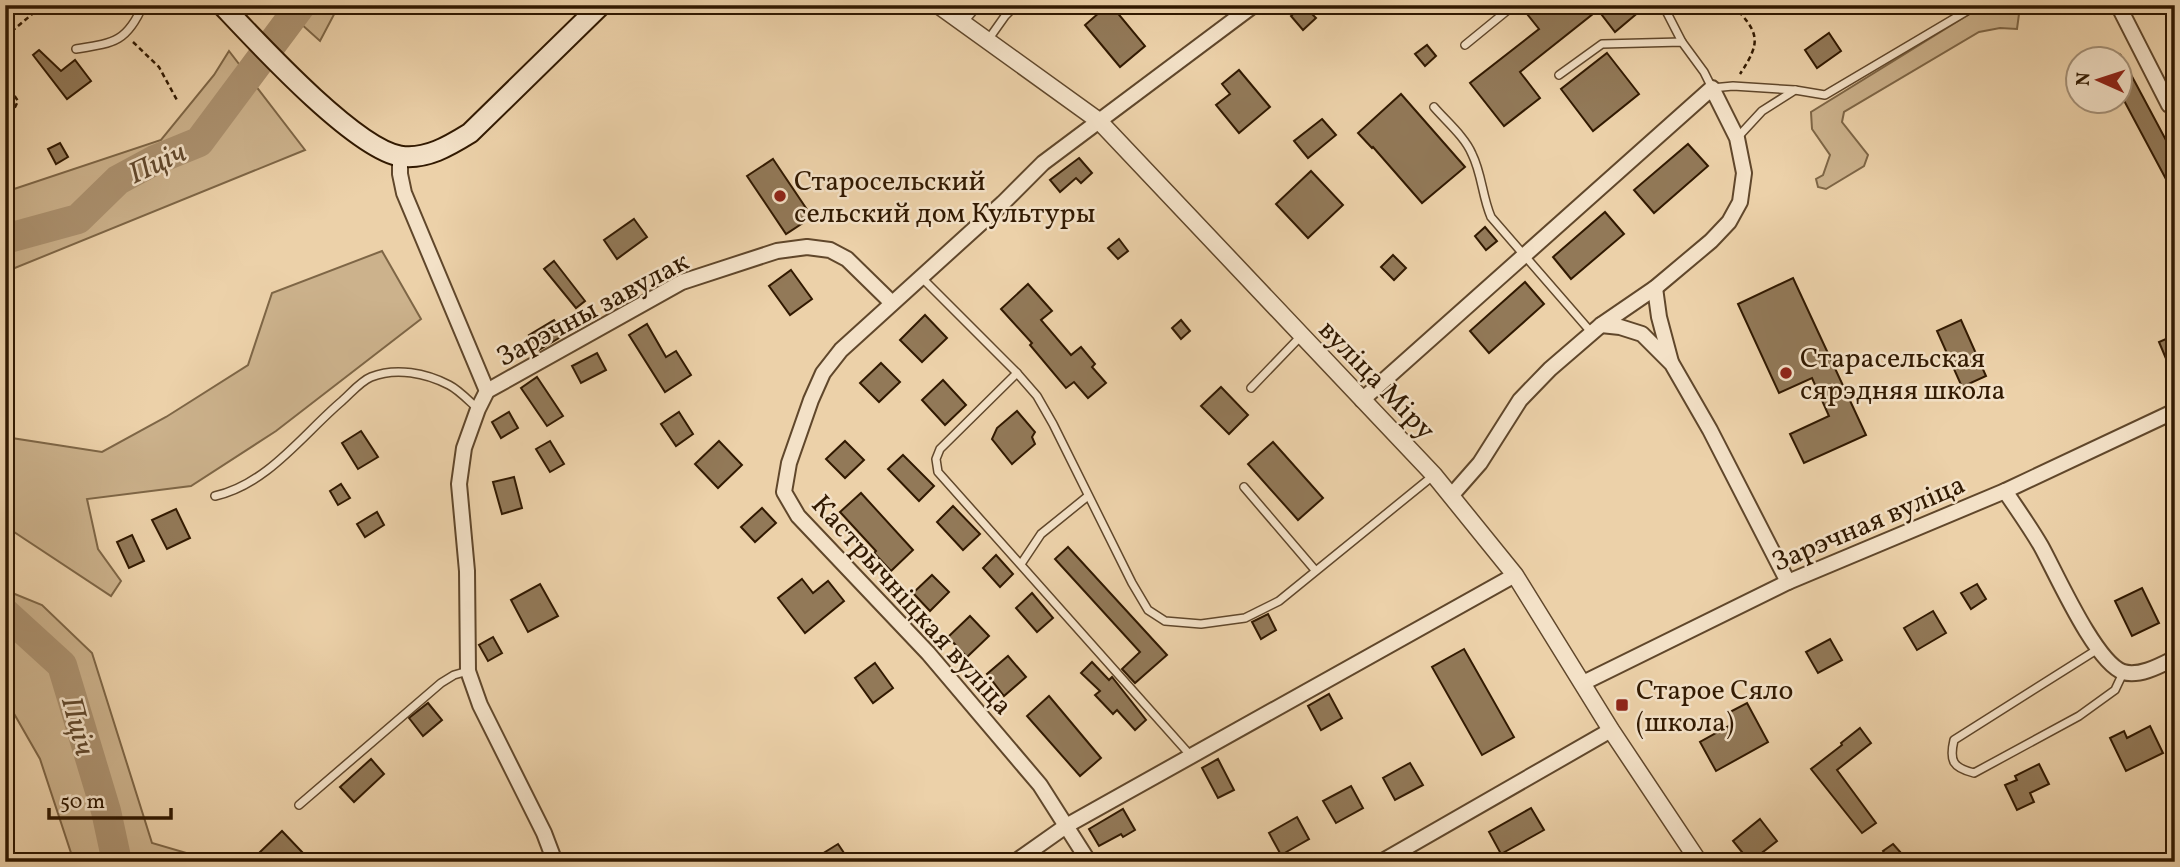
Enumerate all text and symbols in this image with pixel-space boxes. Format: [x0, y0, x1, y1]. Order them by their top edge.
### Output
north arrow [2064, 46, 2134, 116]
text: N [2071, 71, 2097, 87]
water label: Пціч [122, 132, 194, 195]
place label: Старосельский сельский дом Культуры [794, 163, 1095, 234]
marker: Старосельский сельский дом Культуры [772, 188, 788, 204]
street label: Зарэчны завулак [490, 243, 696, 377]
street label: вуліца Міру [1309, 312, 1444, 449]
place label: Старасельская сярэдняя школа [1800, 340, 2006, 411]
marker: Старасельская сярэдняя школа [1778, 365, 1794, 381]
street label: Зарэчная вуліца [1766, 466, 1972, 583]
street label: Кастрычніцкая вуліца [801, 487, 1021, 725]
place label: Старое Сяло (школа) [1636, 672, 1793, 743]
water label: Пціч [49, 692, 105, 761]
marker: Старое Сяло (школа) [1614, 697, 1630, 713]
scale bar [49, 776, 172, 820]
text: 50 m [60, 788, 105, 817]

